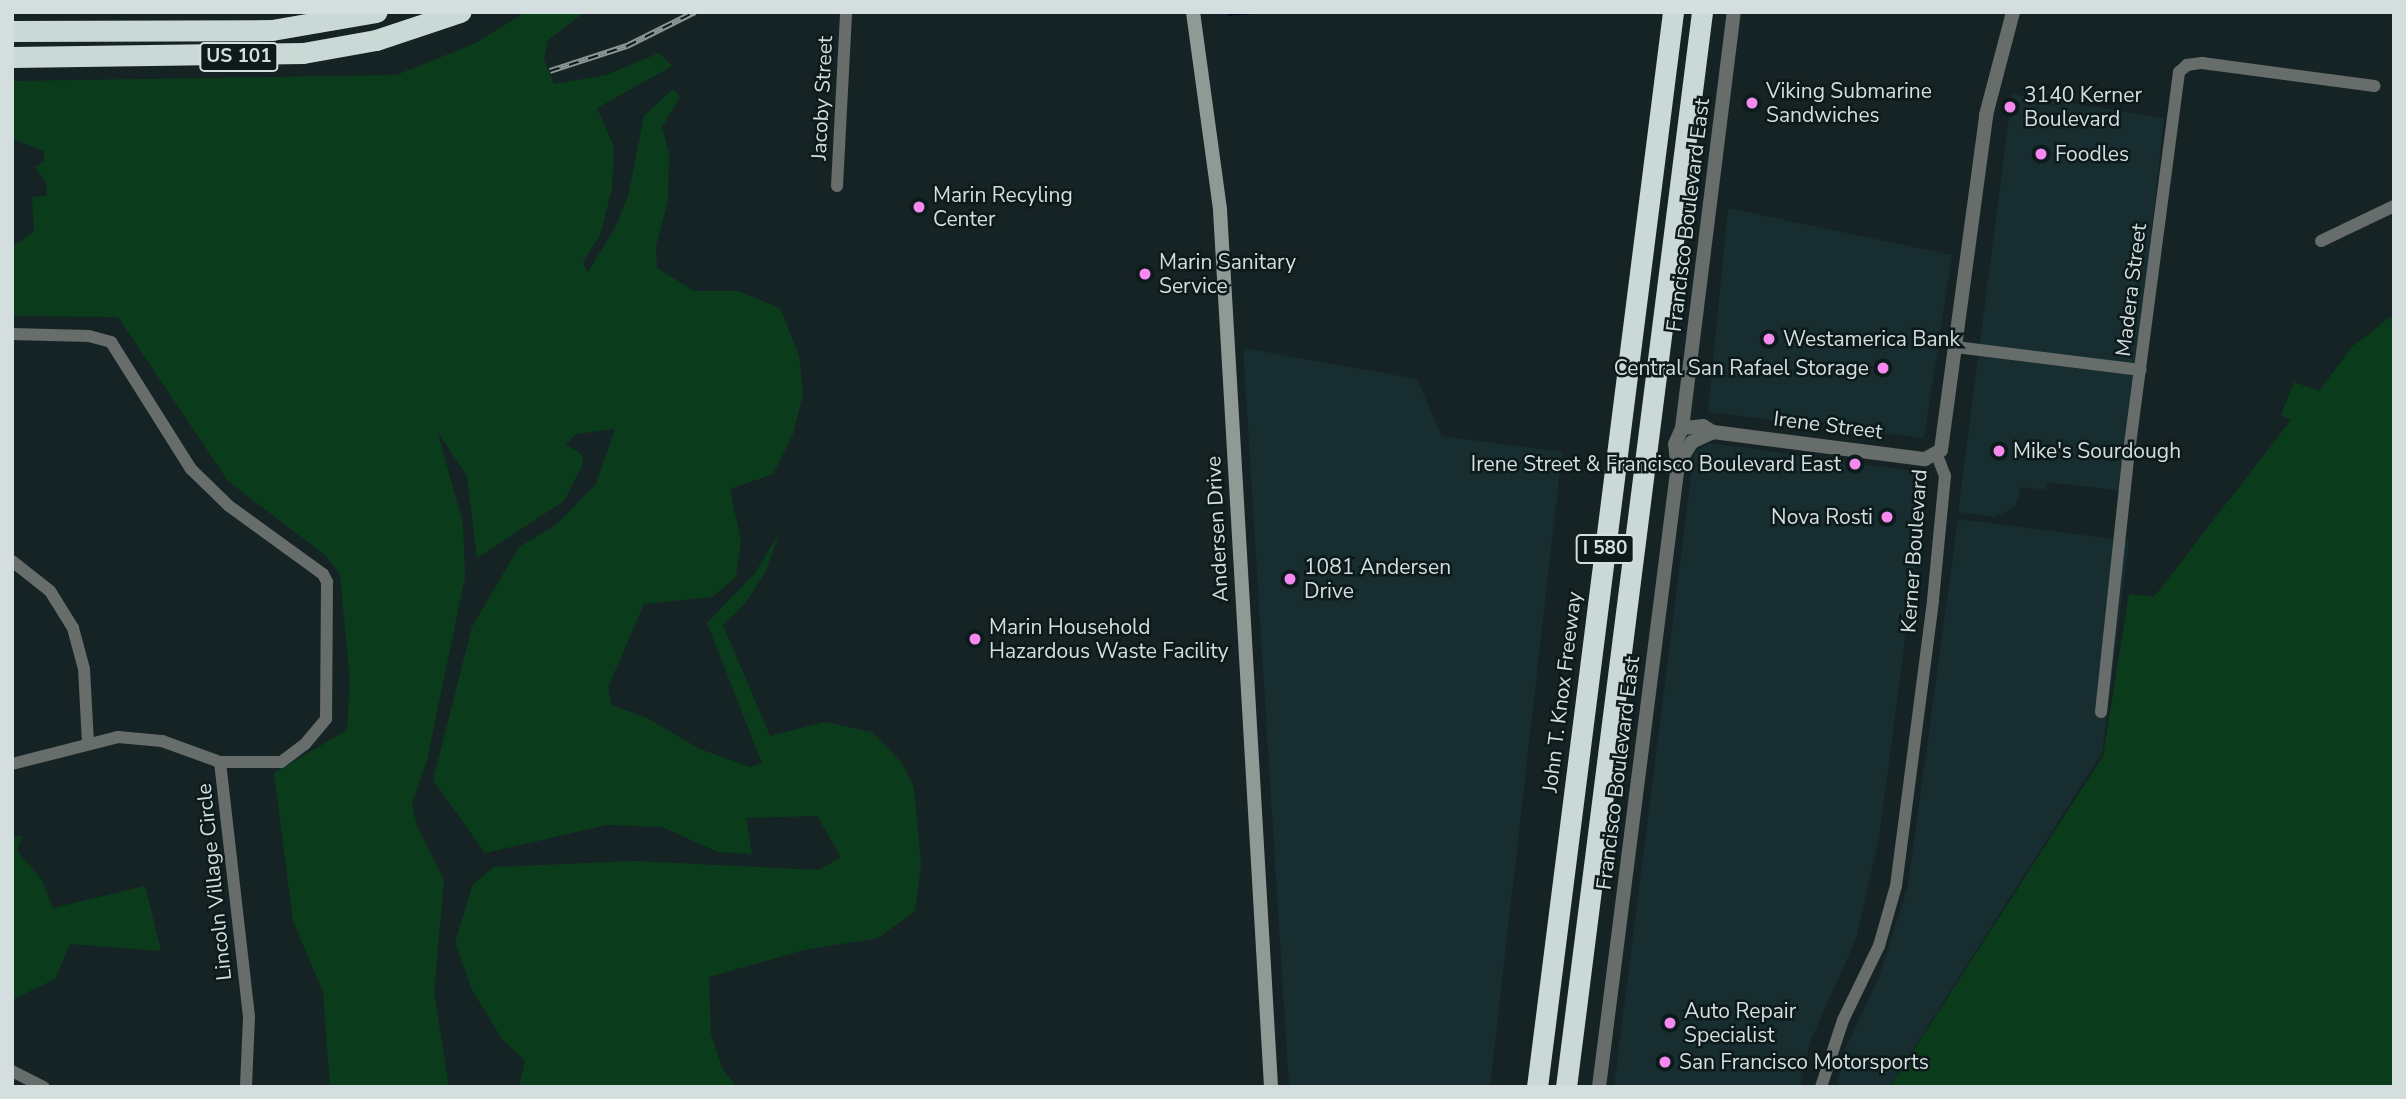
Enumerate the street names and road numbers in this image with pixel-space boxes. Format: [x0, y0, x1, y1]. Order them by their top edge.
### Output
street label: Jacoby Street [806, 35, 838, 161]
road number: US 101 [199, 41, 279, 72]
street label: Francisco Boulevard East [1661, 97, 1715, 333]
street label: Madera Street [2110, 222, 2152, 358]
street label: Irene Street [1772, 406, 1884, 444]
street label: Andersen Drive [1201, 455, 1233, 603]
street label: Kerner Boulevard [1896, 468, 1932, 634]
road number: I 580 [1575, 534, 1635, 564]
street label: John T. Knox Freeway [1537, 590, 1587, 794]
street label: Francisco Boulevard East [1591, 655, 1645, 891]
street label: Lincoln Village Circle [191, 782, 237, 982]

